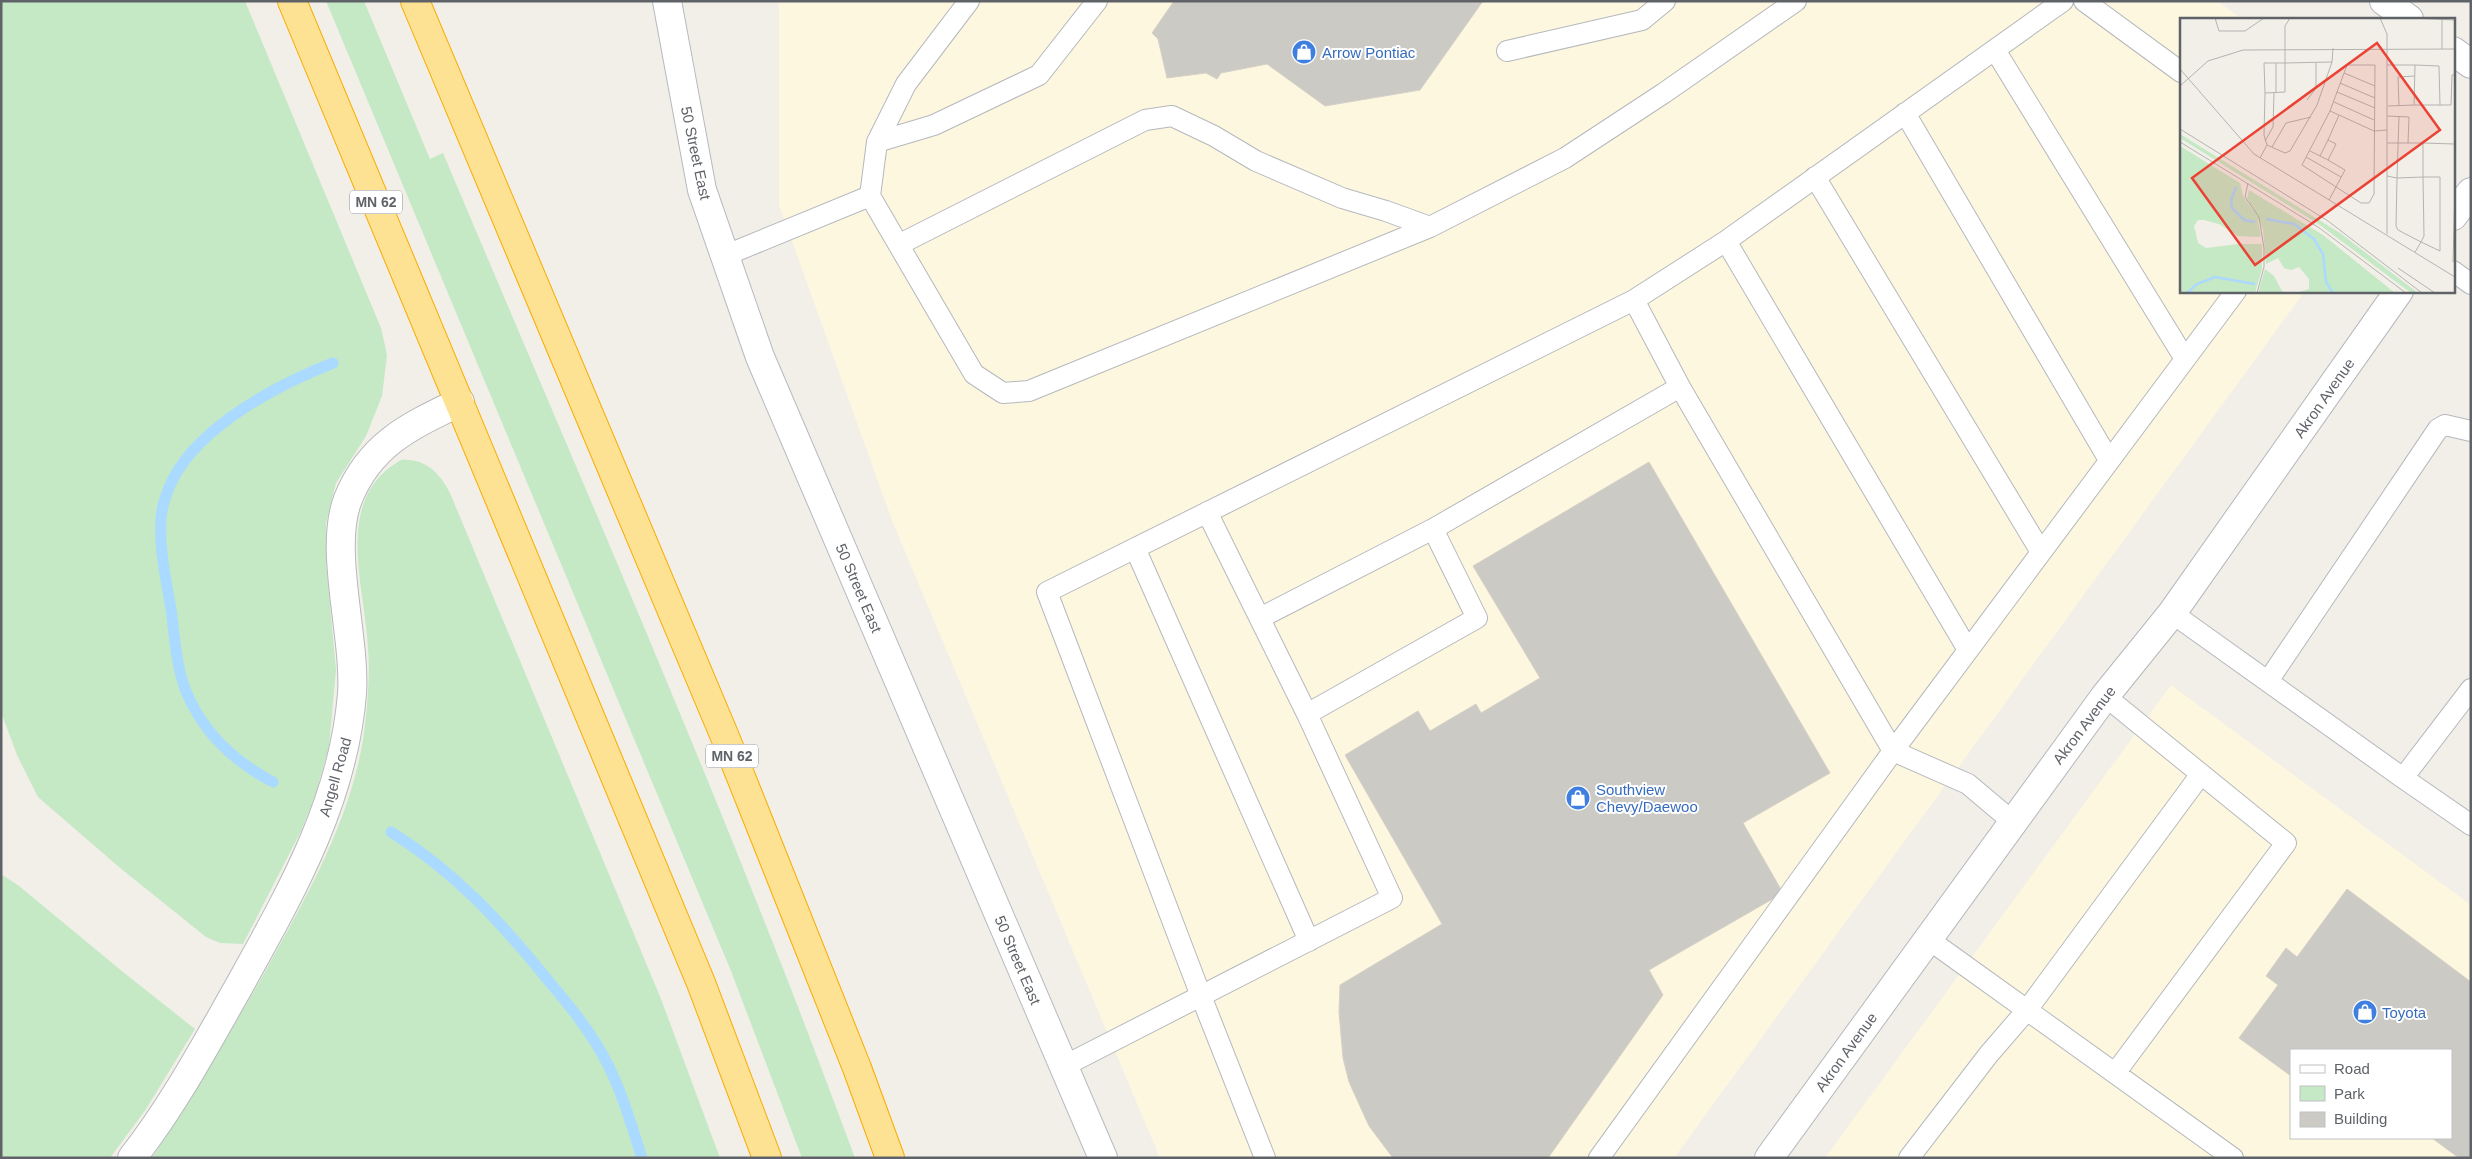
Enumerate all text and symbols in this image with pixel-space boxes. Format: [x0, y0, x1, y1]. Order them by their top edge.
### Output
inset map [2180, 18, 2454, 292]
shop icon: Arrow Pontiac [1291, 39, 1317, 65]
place label: Arrow Pontiac [1322, 44, 1416, 61]
street label: 50 Street East [678, 105, 714, 202]
road number: MN 62 [350, 190, 402, 213]
street label: Akron Avenue [2290, 355, 2358, 441]
street label: 50 Street East [833, 541, 886, 636]
street label: Akron Avenue [2049, 683, 2119, 767]
street label: Angell Road [316, 735, 354, 819]
road number: MN 62 [706, 744, 758, 768]
place label: Southview Chevy/Daewoo [1596, 781, 1698, 815]
shop icon: Southview Chevy/Daewoo [1565, 785, 1591, 811]
street label: 50 Street East [992, 913, 1045, 1008]
shop icon: Toyota [2352, 999, 2378, 1025]
place label: Toyota [2382, 1004, 2427, 1021]
street label: Akron Avenue [1812, 1009, 1880, 1095]
legend [2290, 1049, 2452, 1139]
text: Road [2334, 1060, 2370, 1077]
text: Park [2334, 1085, 2365, 1102]
text: Building [2334, 1110, 2387, 1127]

